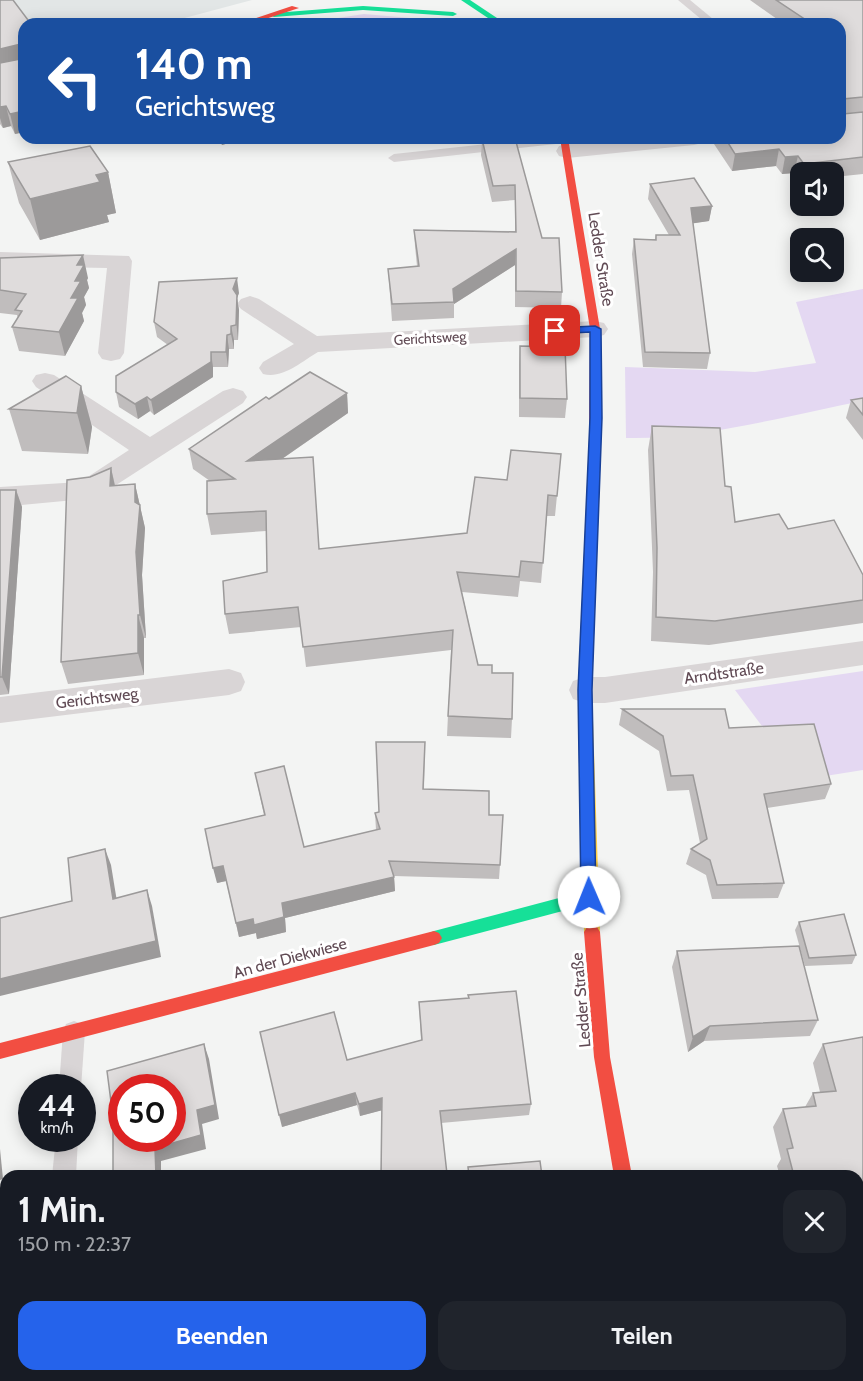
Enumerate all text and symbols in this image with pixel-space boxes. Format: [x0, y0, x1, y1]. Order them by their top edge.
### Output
text: 140 m [135, 38, 252, 90]
icon: left [36, 42, 114, 120]
text: Gerichtsweg [135, 90, 275, 123]
map controls [790, 162, 844, 282]
button: sound [790, 162, 844, 216]
street label: Ledder Straße [584, 211, 618, 307]
button: search [790, 228, 844, 282]
pin [529, 305, 580, 356]
icon: arrive [538, 314, 571, 347]
street label: Gerichtsweg [393, 327, 468, 349]
street label: Arndtstraße [683, 658, 765, 688]
street label: Gerichtsweg [55, 683, 140, 712]
position arrow [557, 865, 621, 929]
street label: An der Diekwiese [231, 934, 349, 982]
street label: Ledder Straße [567, 952, 595, 1048]
speed limit sign: 50 [108, 1074, 186, 1152]
text: 44 [38, 1087, 76, 1124]
text: km/h [41, 1119, 73, 1137]
text: 1 Min. [18, 1187, 106, 1231]
button: close [783, 1190, 846, 1253]
text: 150 m · 22:37 [18, 1232, 131, 1256]
button: Beenden [18, 1301, 426, 1370]
button: Teilen [438, 1301, 846, 1370]

